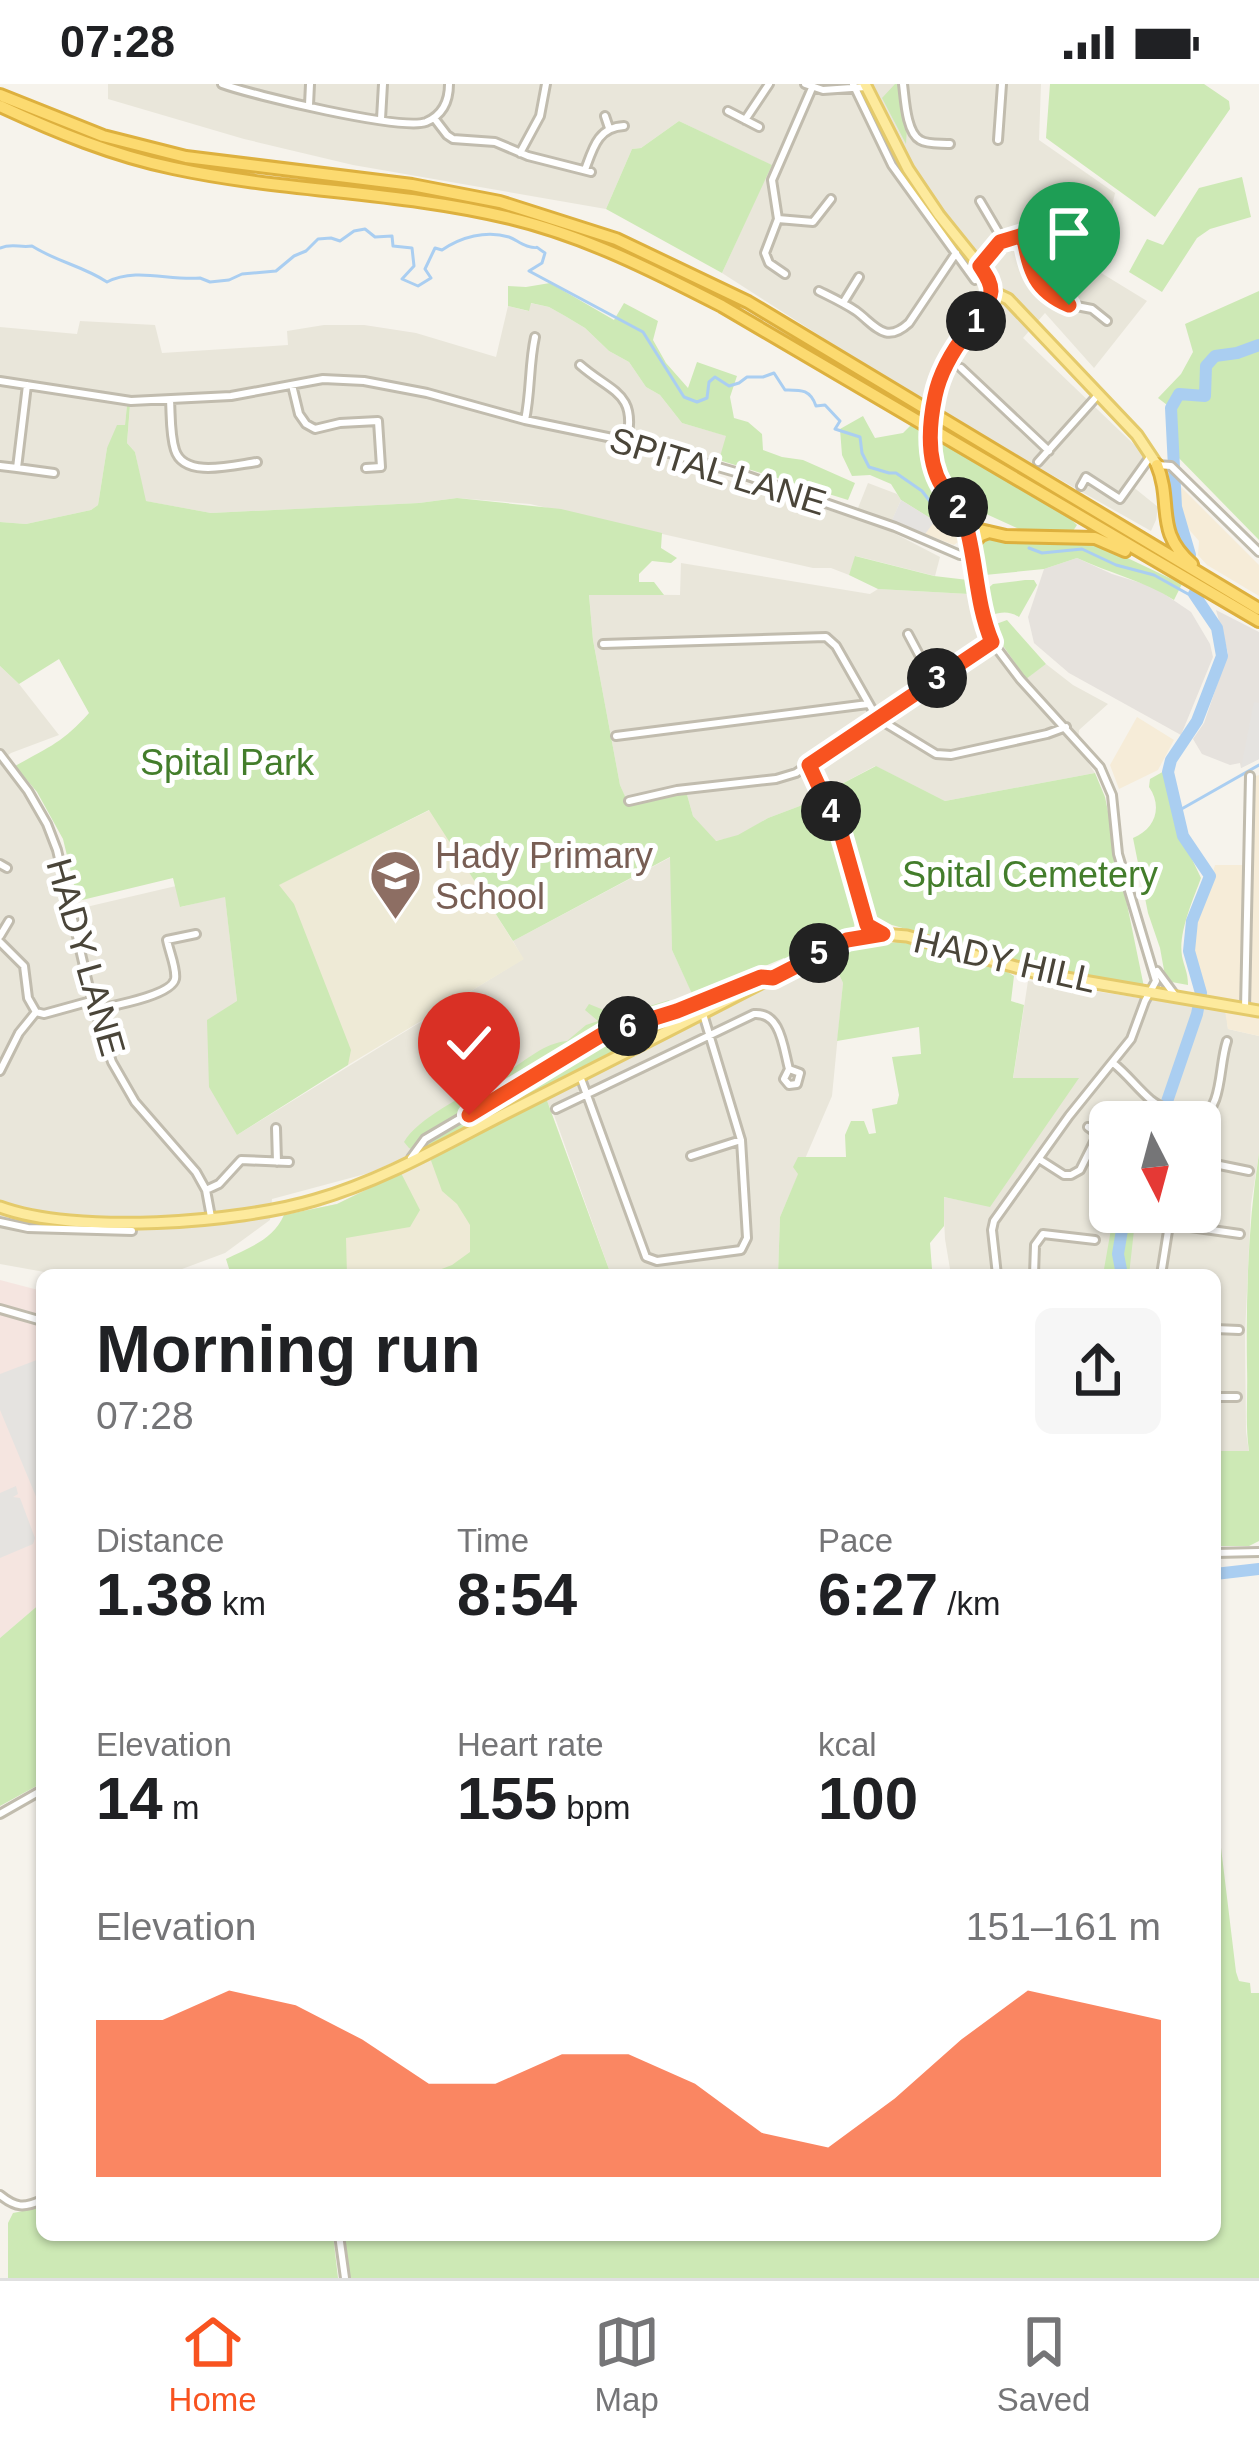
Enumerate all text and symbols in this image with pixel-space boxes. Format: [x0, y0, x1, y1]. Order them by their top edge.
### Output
text: 07:28 [60, 16, 175, 67]
pin [1018, 182, 1120, 305]
icon: arrive [1036, 200, 1102, 266]
pin: 1 [946, 291, 1006, 351]
text: 1 [967, 302, 985, 339]
street label: SPITAL LANE [605, 419, 831, 523]
pin: 2 [928, 477, 988, 537]
text: 2 [949, 488, 967, 525]
pin: 3 [907, 648, 967, 708]
text: 3 [928, 659, 946, 696]
park label: Spital Park [140, 742, 315, 783]
pin: 4 [801, 781, 861, 841]
text: 4 [822, 792, 840, 829]
place label: Hady Primary School [435, 835, 653, 917]
school or university icon: Hady Primary School [368, 848, 424, 922]
street label: HADY LANE [38, 854, 134, 1060]
park label: Spital Cemetery [902, 854, 1158, 895]
street label: HADY HILL [910, 919, 1100, 1001]
pin: 5 [789, 923, 849, 983]
text: 5 [810, 934, 828, 971]
pin [418, 992, 520, 1115]
pin: 6 [598, 996, 658, 1056]
text: 6 [619, 1007, 637, 1044]
icon: check [436, 1010, 502, 1076]
north arrow [1089, 1101, 1221, 1233]
map controls [1089, 1101, 1221, 1233]
button: share [1035, 1308, 1161, 1434]
text: Morning run [96, 1312, 481, 1386]
text: 07:28 [96, 1394, 194, 1437]
text: Distance [96, 1522, 224, 1559]
text: Time [457, 1522, 529, 1559]
text: Pace [818, 1522, 893, 1559]
text: 1.38 [96, 1561, 213, 1628]
text: 8:54 [457, 1561, 577, 1628]
text: 6:27 [818, 1561, 938, 1628]
text: km [213, 1585, 266, 1622]
text: /km [938, 1585, 1000, 1622]
text: Elevation [96, 1726, 232, 1763]
text: Heart rate [457, 1726, 604, 1763]
text: kcal [818, 1726, 877, 1763]
text: 14 [96, 1765, 163, 1832]
text: 155 [457, 1765, 557, 1832]
text: 100 [818, 1765, 918, 1832]
text: m [163, 1789, 199, 1826]
text: bpm [557, 1789, 630, 1826]
text: Elevation [96, 1905, 256, 1948]
text: 151–161 m [966, 1905, 1161, 1948]
tab: Home [169, 2309, 257, 2419]
tab: Map [594, 2309, 660, 2419]
tab: Saved [997, 2309, 1090, 2419]

